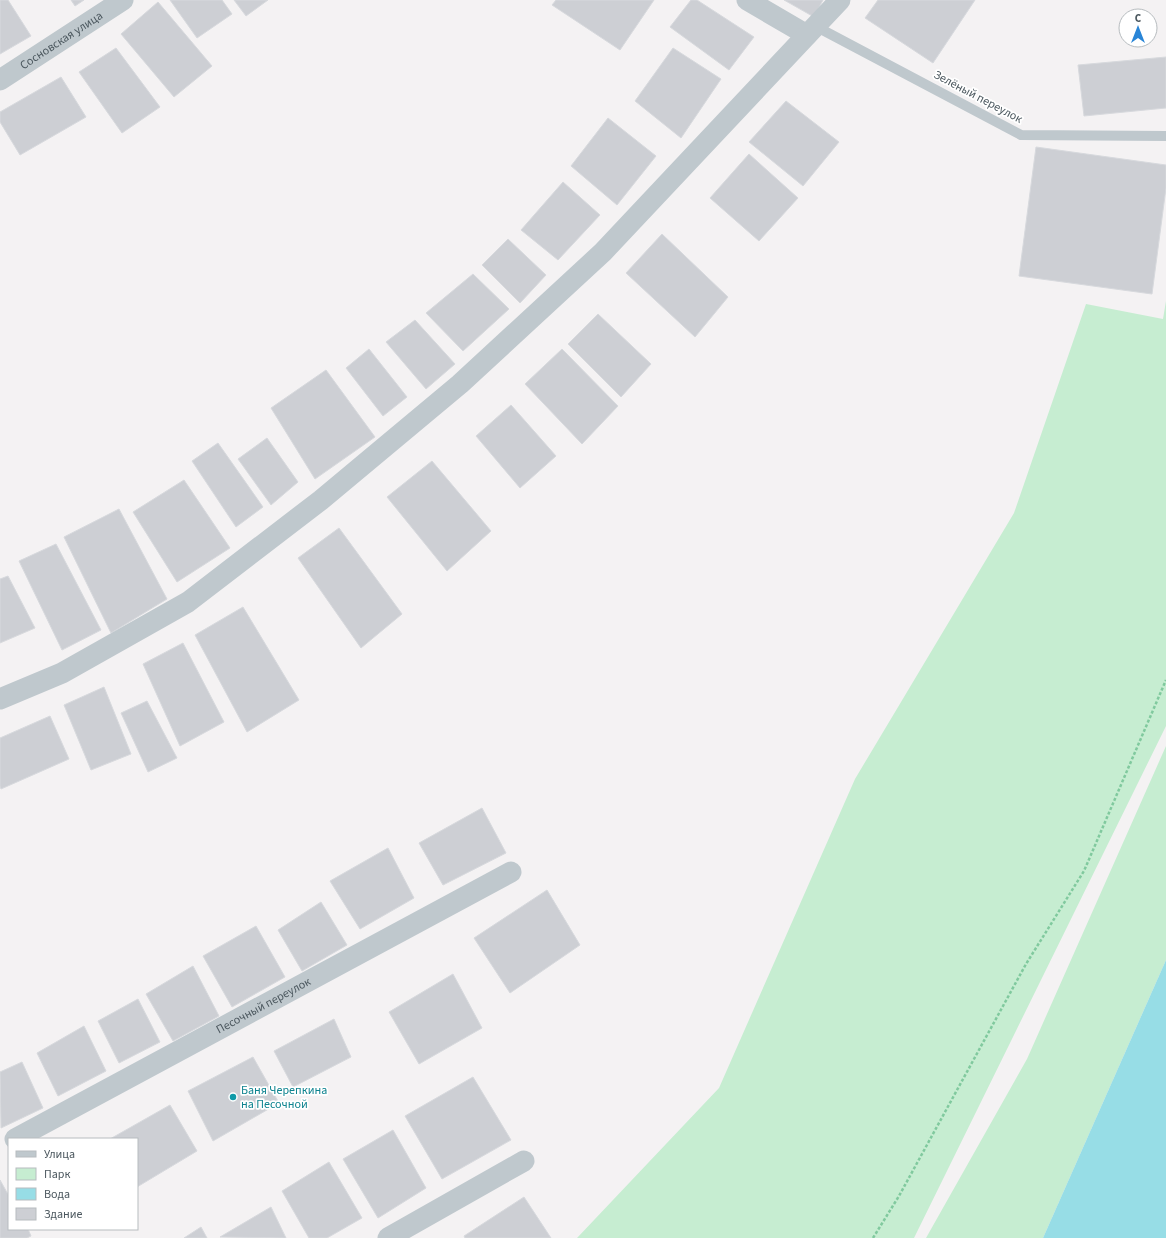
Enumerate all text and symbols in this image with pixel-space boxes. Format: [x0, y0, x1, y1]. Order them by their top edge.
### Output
street label: Сосновская улица [16, 7, 106, 73]
north arrow [1118, 8, 1158, 48]
text: С [1135, 11, 1142, 26]
street label: Зелёный переулок [931, 66, 1026, 128]
street label: Песочный переулок [213, 973, 314, 1038]
place label: Баня Черепкина на Песочной [241, 1082, 327, 1113]
marker: Баня Черепкина на Песочной [228, 1092, 238, 1102]
legend [8, 1138, 138, 1230]
text: Улица [44, 1146, 75, 1163]
text: Парк [44, 1166, 70, 1183]
text: Вода [44, 1186, 70, 1203]
text: Здание [44, 1206, 83, 1223]

